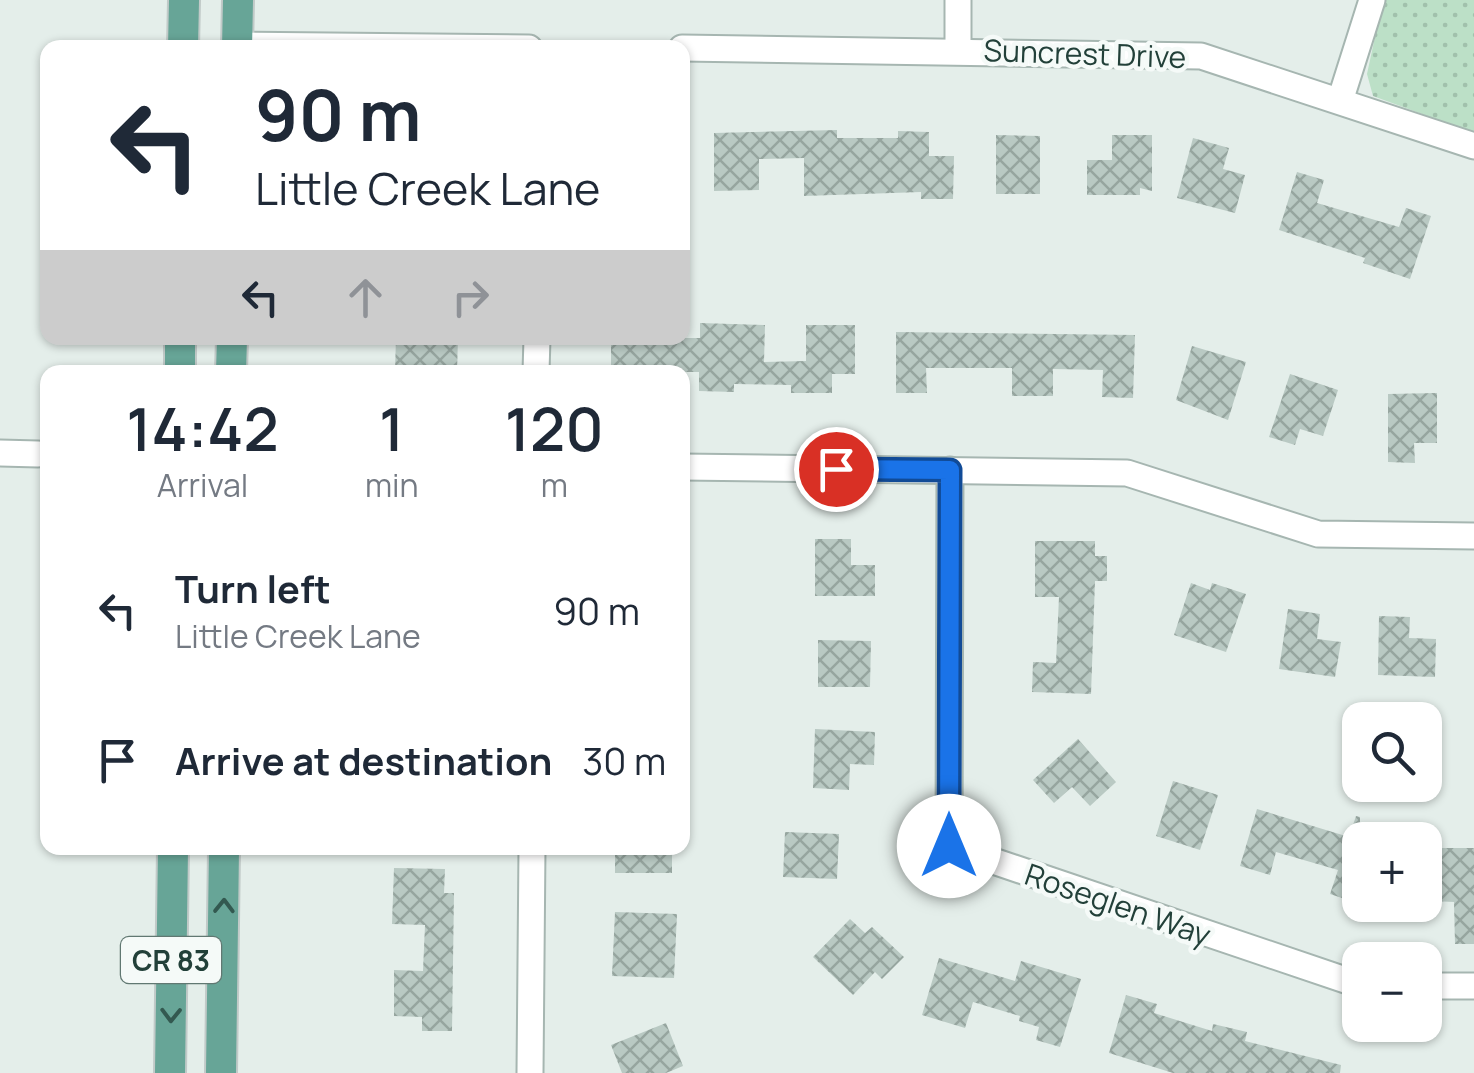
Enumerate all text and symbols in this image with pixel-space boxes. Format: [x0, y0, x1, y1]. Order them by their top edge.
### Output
street label: Suncrest Drive [983, 29, 1187, 77]
text: 90 m [255, 66, 422, 162]
icon: left [90, 80, 220, 210]
text: Little Creek Lane [255, 157, 600, 219]
icon: left [233, 270, 288, 325]
icon: ahead [338, 270, 393, 325]
icon: right [443, 270, 498, 325]
text: 14:42 [126, 387, 279, 469]
text: 1 [379, 387, 404, 469]
text: 120 [505, 387, 604, 469]
pin [794, 427, 879, 512]
icon: arrive [809, 442, 864, 497]
text: Arrival [157, 463, 248, 507]
text: min [365, 463, 419, 507]
text: m [541, 463, 568, 507]
text: Turn left [175, 562, 331, 614]
icon: left [90, 583, 145, 638]
text: 90 m [553, 584, 640, 636]
text: Little Creek Lane [175, 614, 421, 658]
map controls [1342, 702, 1442, 1042]
button: search [1342, 702, 1442, 802]
icon: arrive [90, 733, 145, 788]
text: Arrive at destination [175, 734, 552, 786]
text: 30 m [582, 734, 666, 786]
position arrow [897, 794, 1001, 898]
button: + [1342, 822, 1442, 922]
street label: Roseglen Way [1020, 853, 1216, 955]
one-way arrow [213, 897, 234, 913]
road number: CR 83 [121, 937, 221, 983]
button: − [1342, 942, 1442, 1042]
one-way arrow [160, 1007, 181, 1023]

